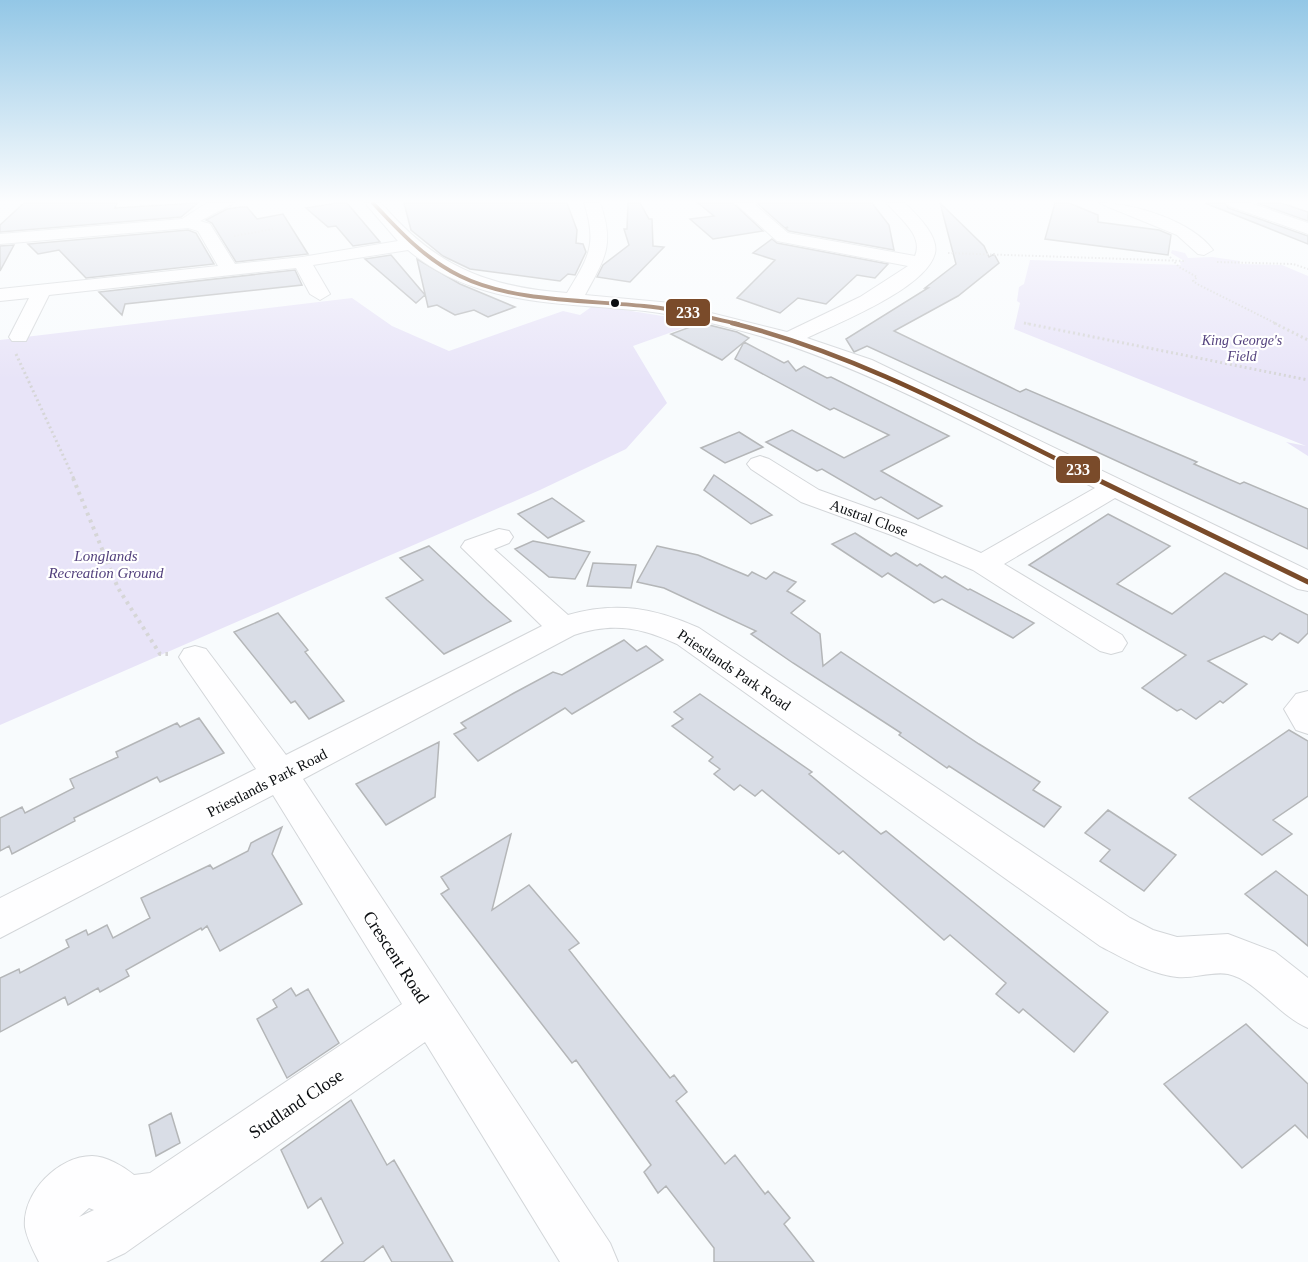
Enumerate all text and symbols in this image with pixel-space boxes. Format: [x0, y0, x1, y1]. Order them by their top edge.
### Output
unlabelled marker [609, 297, 621, 309]
line badge: 233 [665, 298, 711, 327]
text: 233 [676, 304, 700, 321]
park label: King George's Field [1201, 333, 1283, 364]
line badge: 233 [1055, 455, 1101, 484]
text: 233 [1066, 461, 1090, 478]
street label: Austral Close [828, 496, 911, 540]
park label: Longlands Recreation Ground [47, 548, 164, 581]
street label: Priestlands Park Road [675, 626, 794, 714]
street label: Priestlands Park Road [204, 746, 330, 820]
street label: Crescent Road [359, 907, 433, 1007]
street label: Studland Close [245, 1065, 347, 1143]

